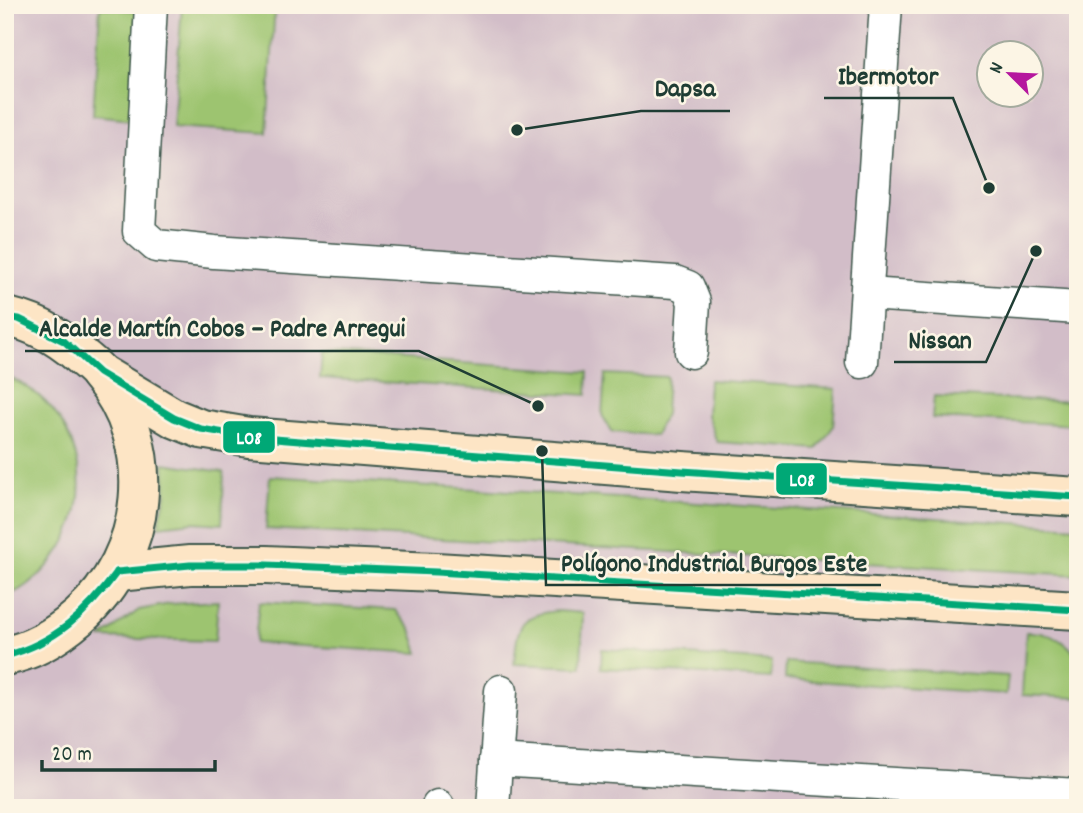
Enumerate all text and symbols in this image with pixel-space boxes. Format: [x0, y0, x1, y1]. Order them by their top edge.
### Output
north arrow [974, 38, 1044, 108]
callout: Ibermotor [824, 51, 953, 98]
text: N [983, 59, 1012, 78]
text: Ibermotor [838, 60, 939, 97]
callout: Dapsa [641, 64, 730, 111]
text: Dapsa [655, 72, 716, 109]
callout: Alcalde Martín Cobos – Padre Arregui [25, 304, 419, 351]
text: Alcalde Martín Cobos – Padre Arregui [39, 312, 406, 349]
callout: Nissan [894, 315, 986, 362]
text: Nissan [908, 324, 972, 361]
line badge: L08 [222, 420, 276, 454]
text: L08 [236, 427, 262, 454]
line badge: L08 [775, 462, 828, 496]
text: L08 [789, 469, 815, 496]
callout: Polígono Industrial Burgos Este [546, 538, 881, 585]
text: Polígono Industrial Burgos Este [561, 547, 867, 584]
scale bar [42, 729, 215, 773]
text: 20 m [52, 741, 92, 771]

